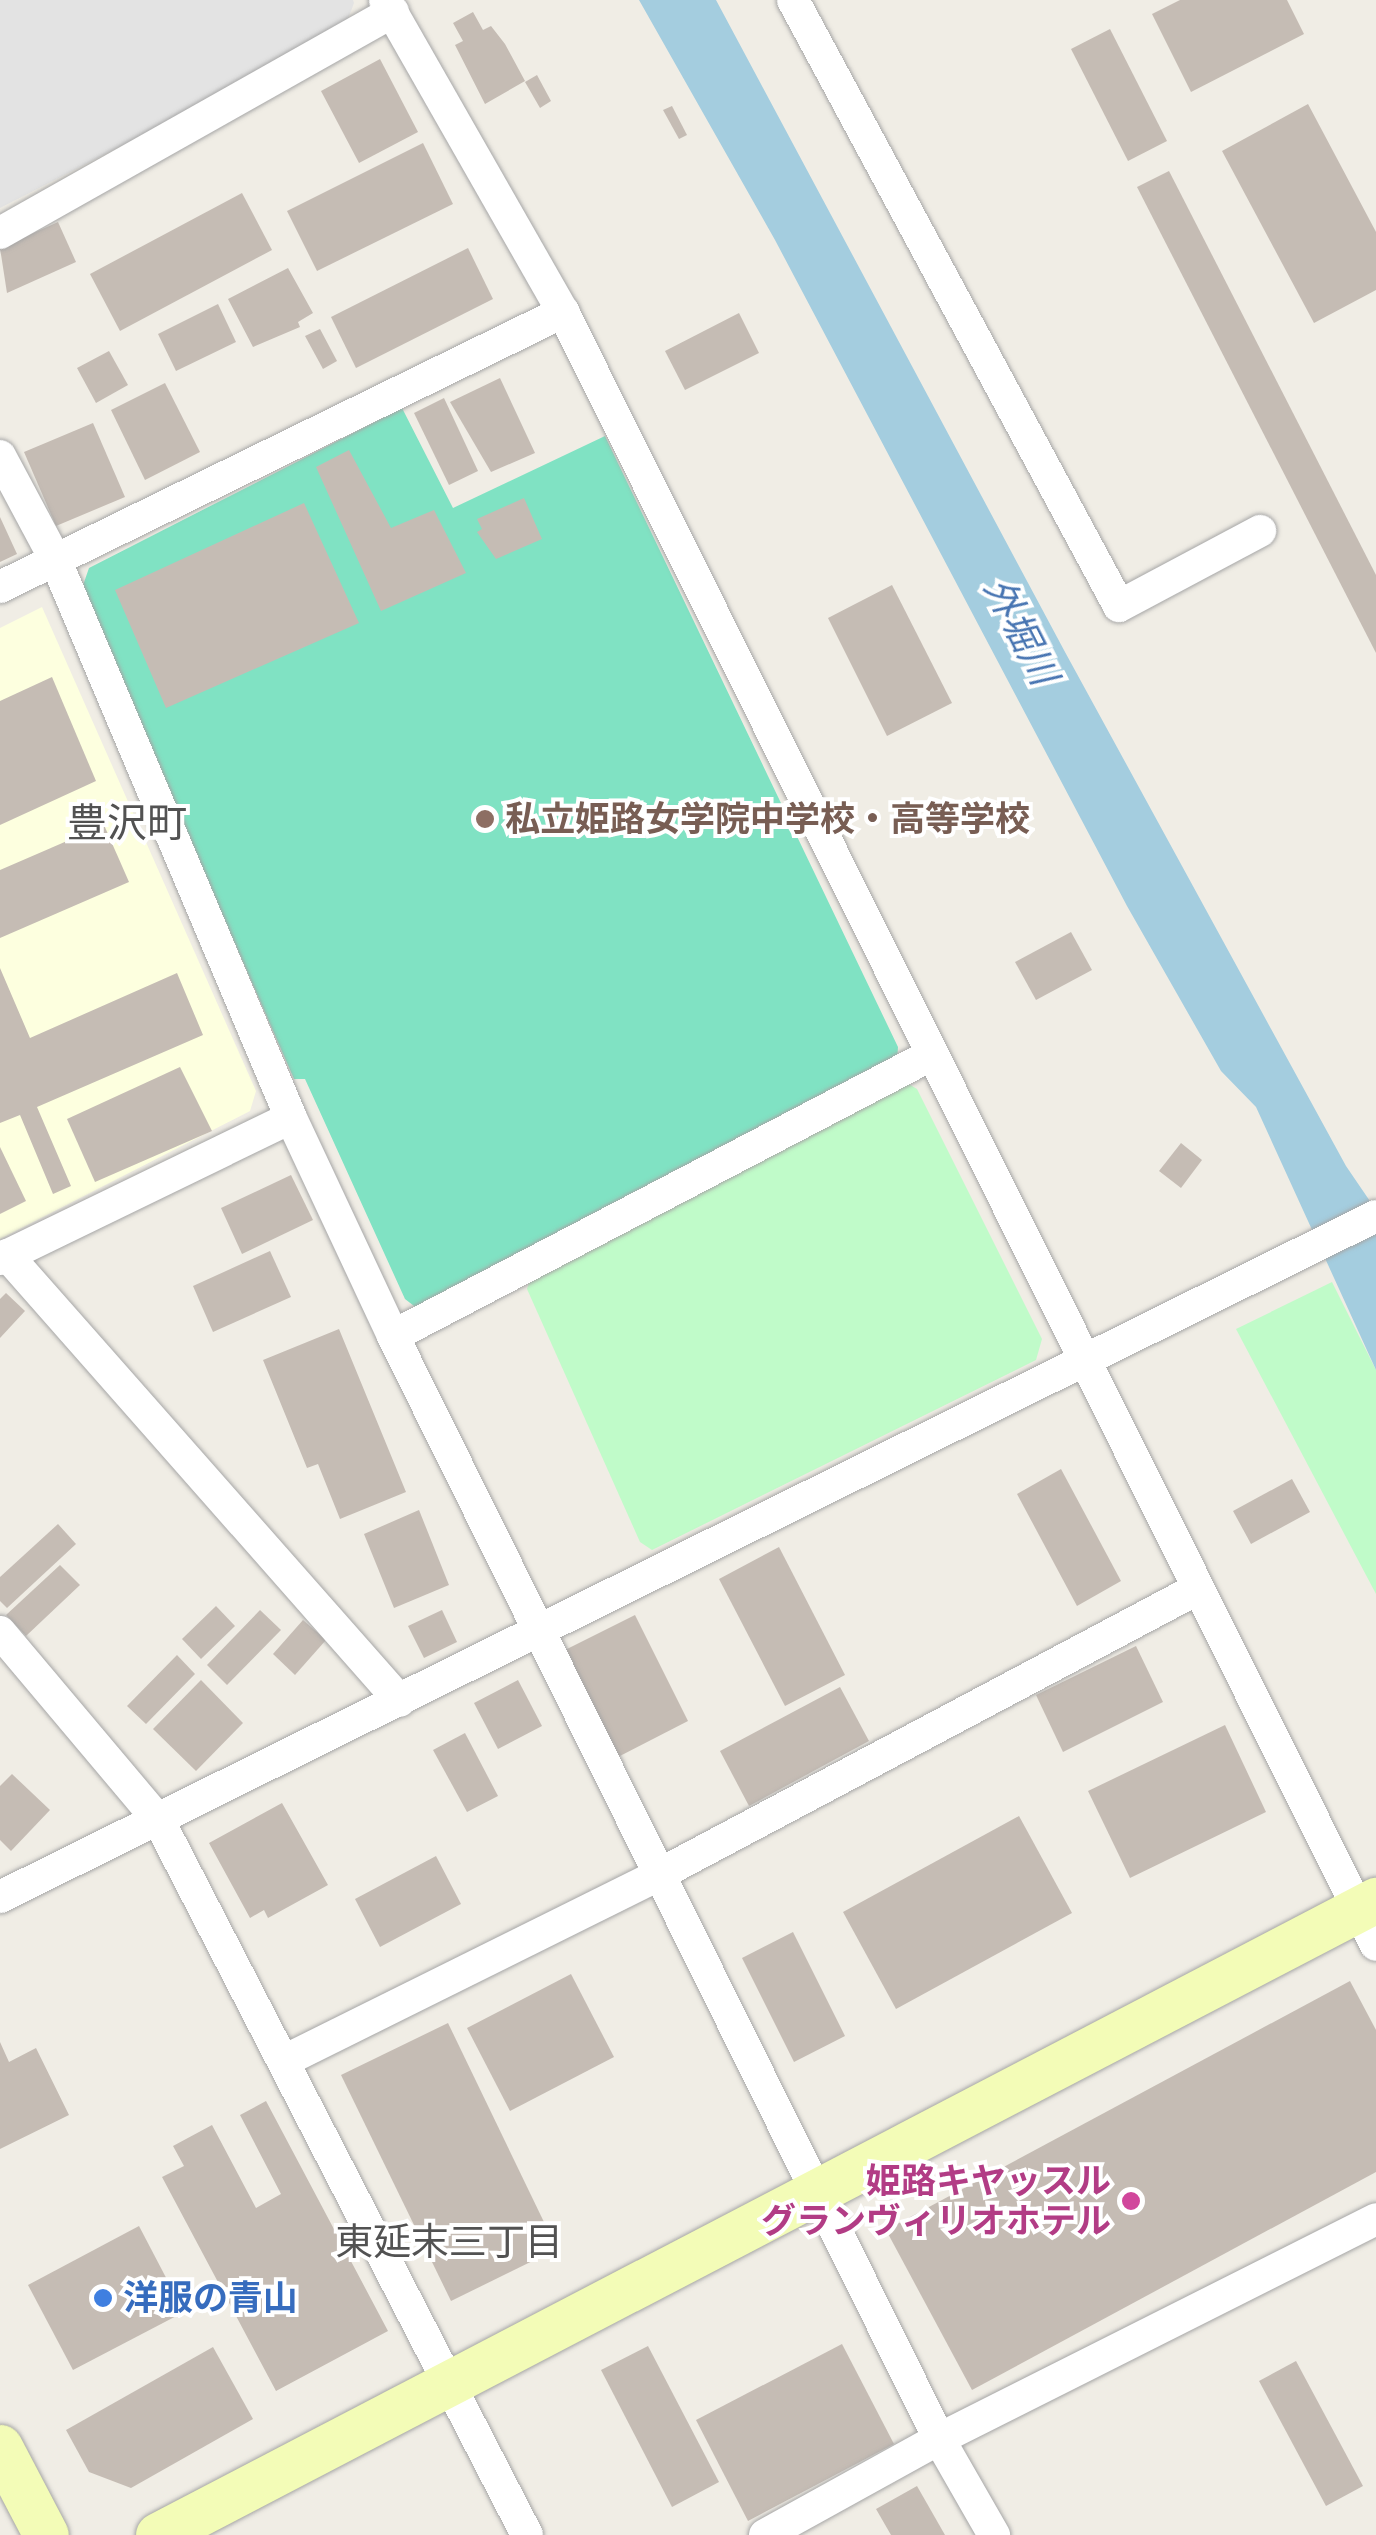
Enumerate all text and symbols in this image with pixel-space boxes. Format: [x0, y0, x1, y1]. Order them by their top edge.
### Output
water label: 外堀川 [975, 570, 1067, 692]
place label: 私立姫路女学院中学校・高等学校 [505, 798, 1030, 840]
district label: 豊沢町 [67, 799, 187, 847]
marker: 私立姫路女学院中学校・高等学校 [474, 808, 496, 830]
place label: 姫路キヤッスル グランヴィリオホテル [761, 2160, 1111, 2242]
marker: 姫路キヤッスル グランヴィリオホテル [1120, 2190, 1142, 2212]
district label: 東延末三丁目 [335, 2219, 563, 2265]
place label: 洋服の青山 [123, 2277, 298, 2319]
marker: 洋服の青山 [92, 2287, 114, 2309]

